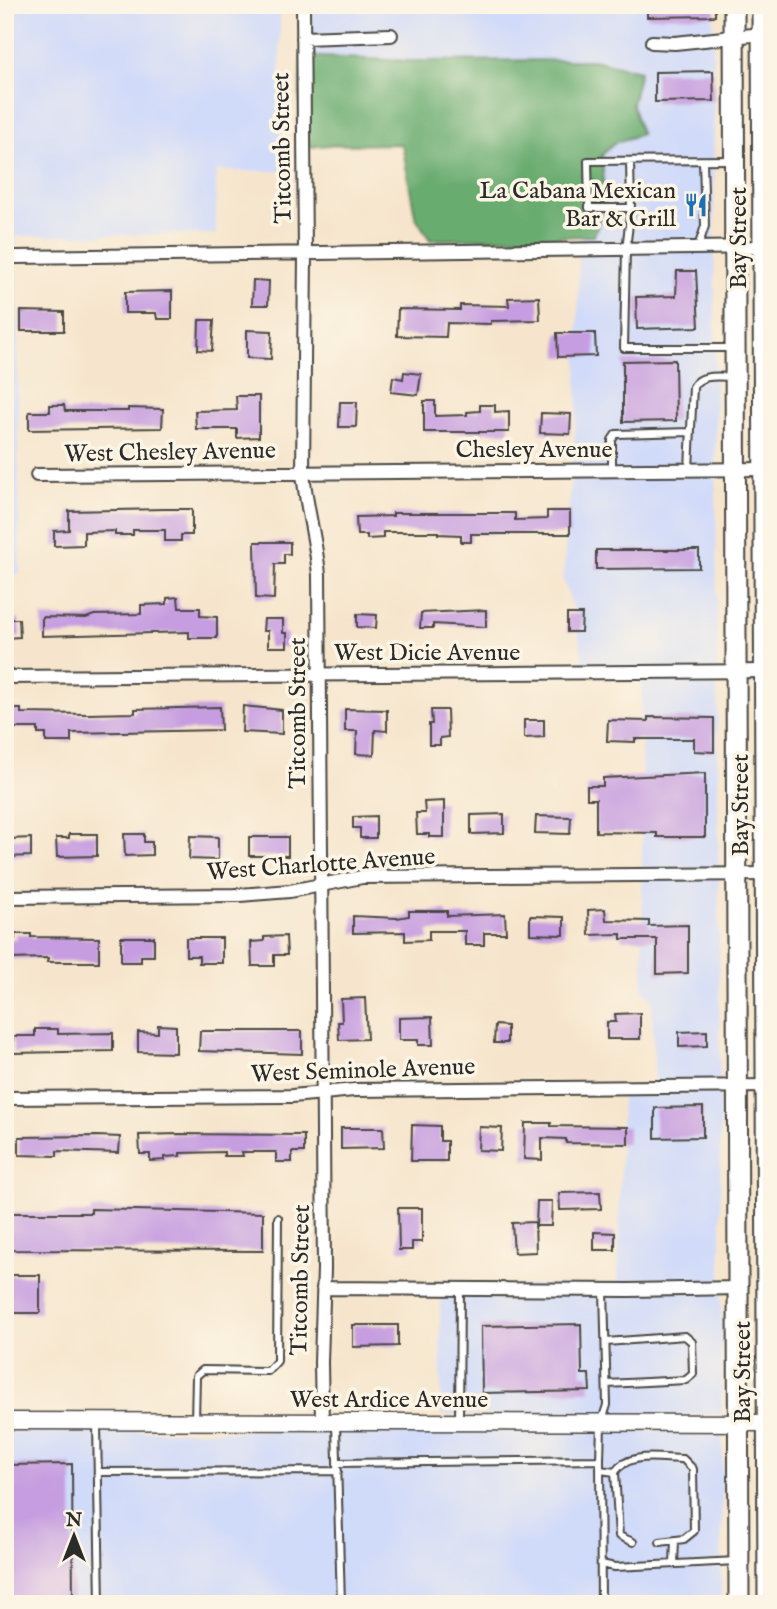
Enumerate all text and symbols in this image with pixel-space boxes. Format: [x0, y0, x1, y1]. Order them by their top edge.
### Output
street label: Titcomb Street [266, 72, 300, 224]
place label: La Cabana Mexican Bar & Grill [479, 176, 676, 235]
street label: Bay Street [724, 187, 755, 289]
restaurant icon: La Cabana Mexican Bar & Grill [682, 191, 710, 219]
street label: Chesley Avenue [455, 435, 613, 466]
street label: West Chesley Avenue [64, 436, 276, 470]
street label: Titcomb Street [283, 637, 314, 789]
street label: West Dicie Avenue [334, 638, 520, 669]
street label: Bay Street [726, 754, 757, 856]
street label: West Charlotte Avenue [206, 842, 436, 888]
street label: West Seminole Avenue [250, 1052, 476, 1090]
street label: Titcomb Street [284, 1204, 318, 1356]
street label: Bay Street [728, 1321, 759, 1423]
street label: West Ardice Avenue [290, 1385, 488, 1416]
north arrow [38, 1500, 108, 1570]
text: N [65, 1509, 83, 1533]

